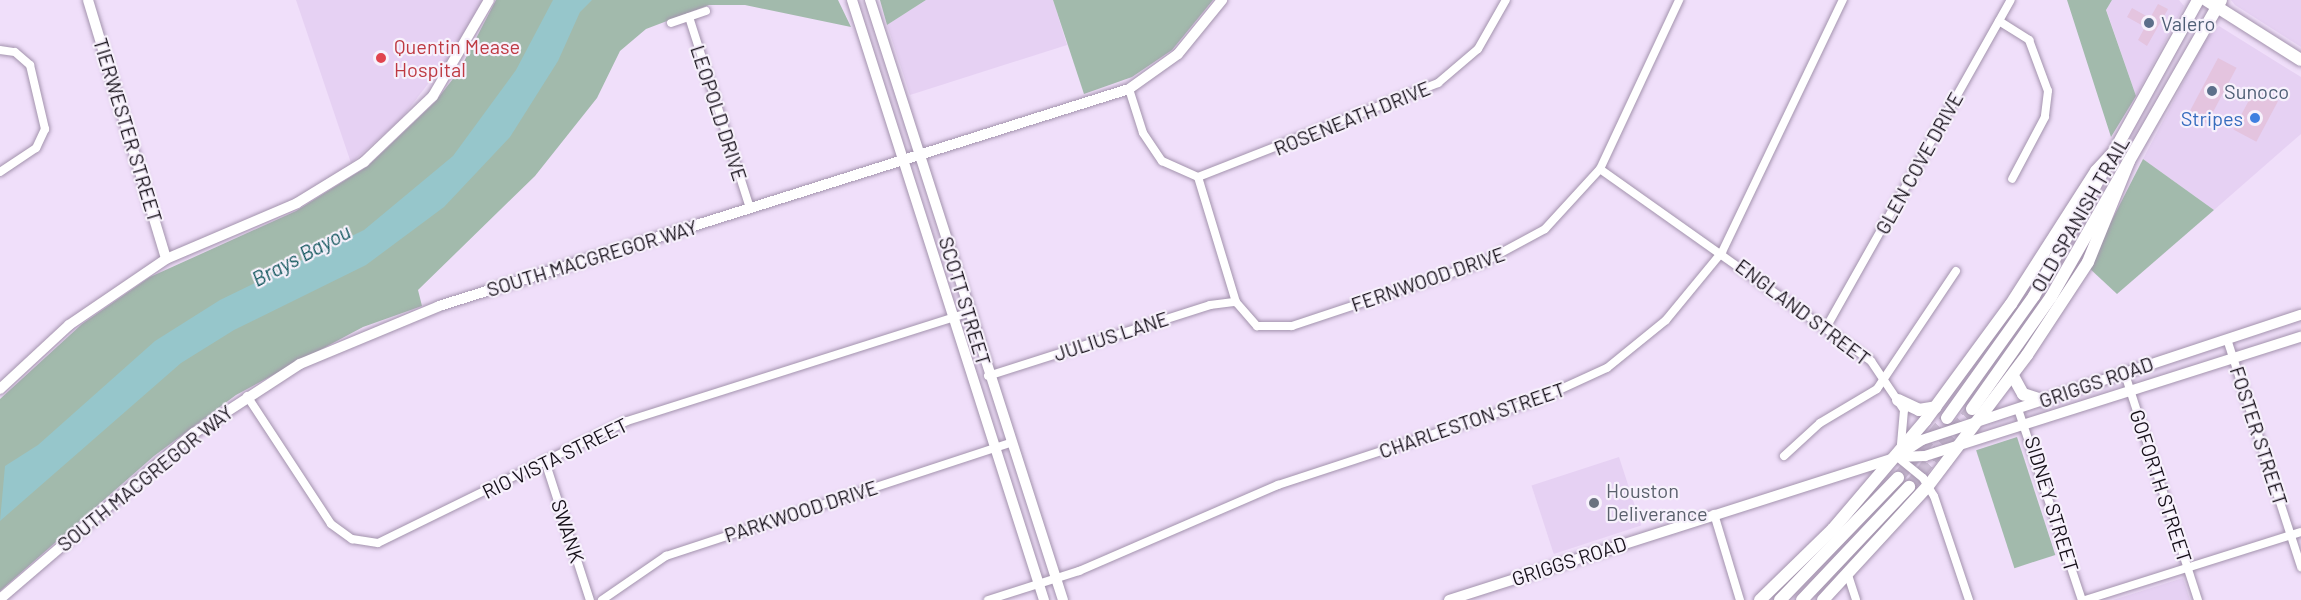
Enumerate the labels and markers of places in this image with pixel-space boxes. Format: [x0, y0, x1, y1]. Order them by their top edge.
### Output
place label: Valero [2161, 11, 2215, 35]
marker: Valero [2142, 16, 2156, 30]
place label: Quentin Mease Hospital [394, 34, 520, 81]
marker: Quentin Mease Hospital [372, 49, 390, 67]
place label: Sunoco [2224, 79, 2289, 103]
marker: Sunoco [2205, 84, 2219, 98]
place label: Stripes [2181, 106, 2243, 130]
marker: Stripes [2248, 111, 2262, 125]
place label: Houston Deliverance [1606, 479, 1708, 526]
marker: Houston Deliverance [1587, 496, 1601, 510]

